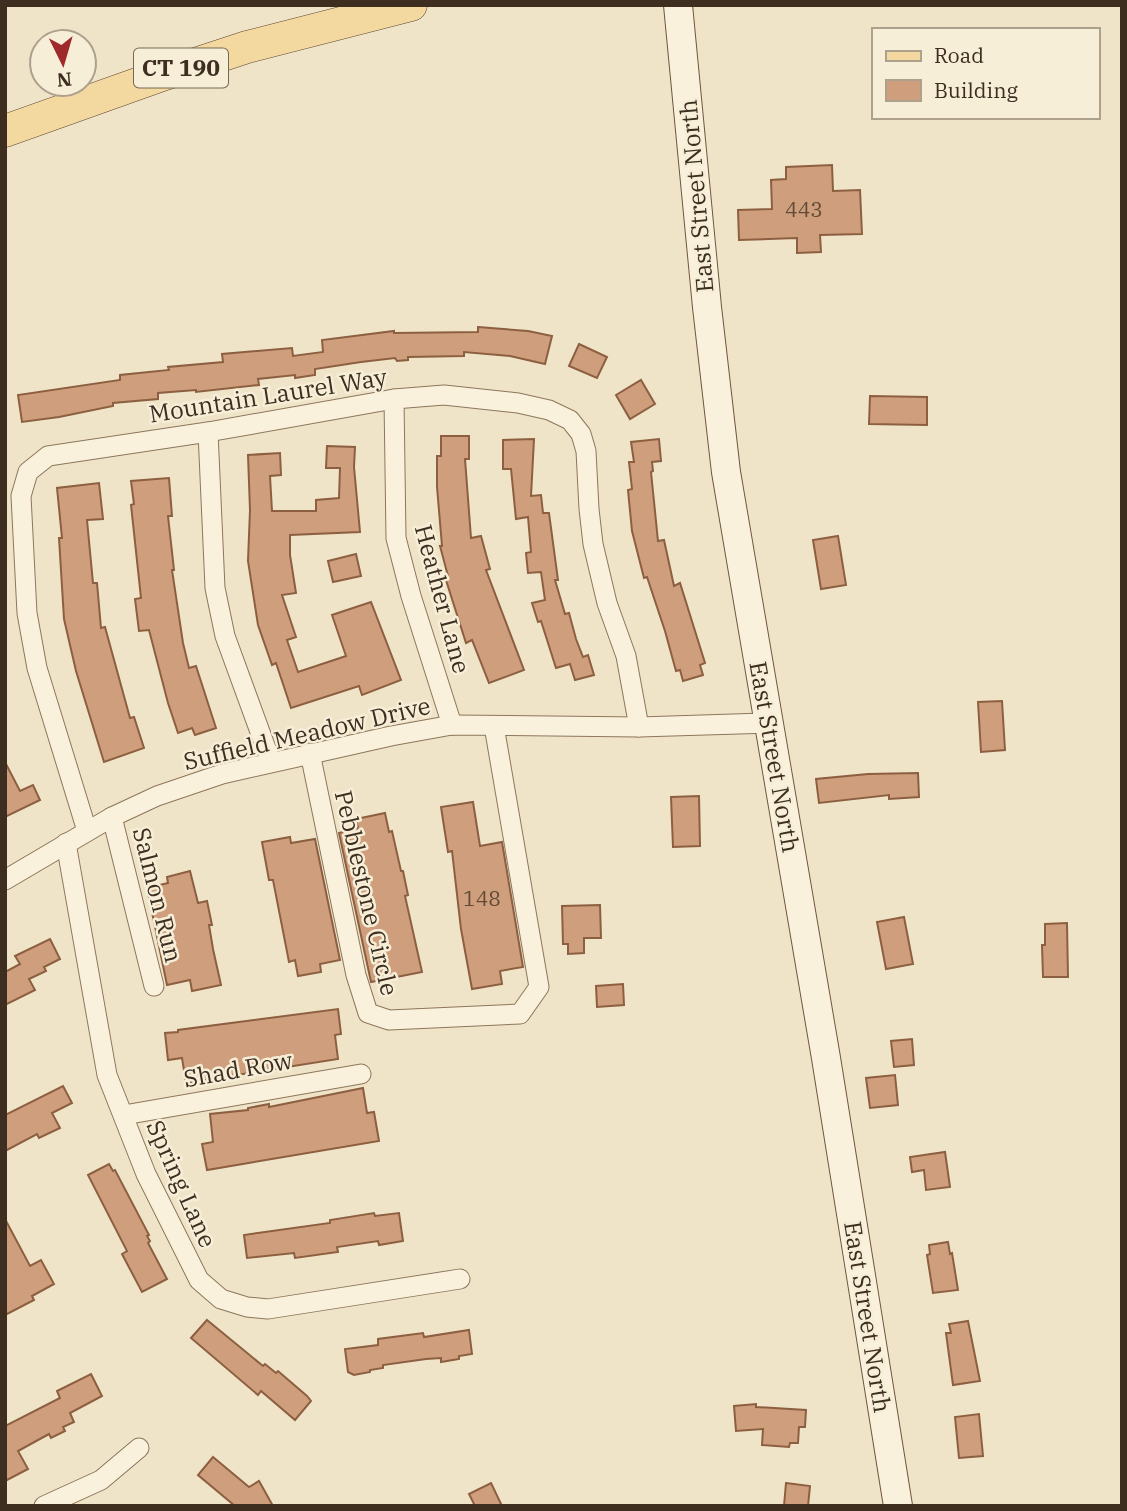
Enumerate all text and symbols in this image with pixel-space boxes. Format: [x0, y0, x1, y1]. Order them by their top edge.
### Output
north arrow [28, 28, 98, 98]
legend [872, 28, 1099, 119]
text: Road [934, 41, 984, 69]
road number: CT 190 [134, 48, 228, 88]
text: N [56, 67, 73, 93]
text: Building [934, 76, 1019, 104]
street label: East Street North [672, 98, 720, 294]
house number: 443 [785, 195, 823, 223]
street label: Mountain Laurel Way [147, 360, 389, 430]
street label: Heather Lane [408, 521, 478, 677]
street label: East Street North [742, 659, 808, 855]
street label: Suffield Meadow Drive [180, 689, 433, 777]
street label: Pebblestone Circle [328, 787, 406, 999]
street label: Salmon Run [126, 824, 190, 966]
house number: 148 [463, 884, 501, 912]
street label: Shad Row [181, 1044, 295, 1094]
street label: Spring Lane [140, 1115, 224, 1252]
street label: East Street North [837, 1219, 899, 1415]

